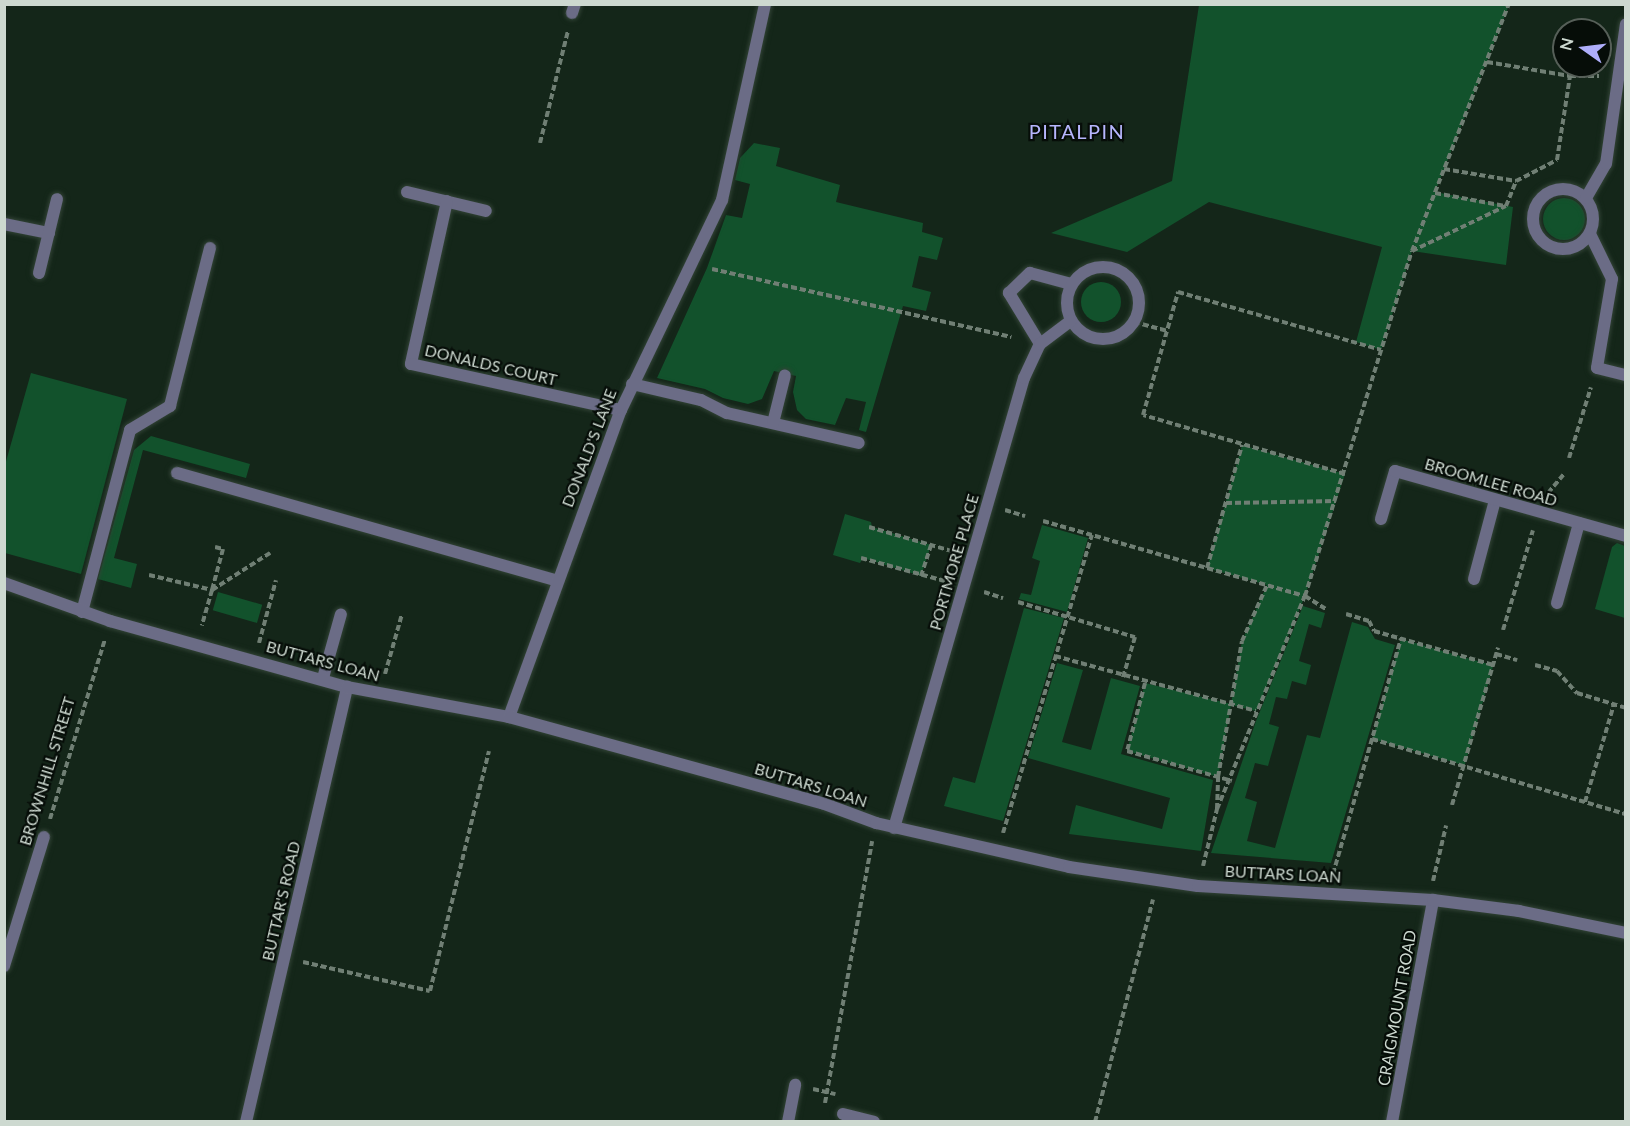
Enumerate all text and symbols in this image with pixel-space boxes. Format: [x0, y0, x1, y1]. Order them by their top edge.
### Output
north arrow [1552, 18, 1612, 78]
text: N [1555, 36, 1577, 52]
district label: PITALPIN [1029, 119, 1125, 143]
street label: DONALDS COURT [423, 340, 559, 390]
street label: DONALD'S LANE [558, 386, 620, 510]
street label: BROOMLEE ROAD [1423, 454, 1559, 510]
street label: PORTMORE PLACE [925, 492, 983, 632]
street label: BUTTARS LOAN [264, 637, 382, 685]
street label: BROWNHILL STREET [15, 694, 79, 848]
street label: BUTTARS LOAN [752, 759, 870, 811]
street label: BUTTAR'S ROAD [258, 839, 304, 963]
street label: BUTTARS LOAN [1224, 861, 1342, 887]
street label: CRAIGMOUNT ROAD [1374, 928, 1420, 1088]

